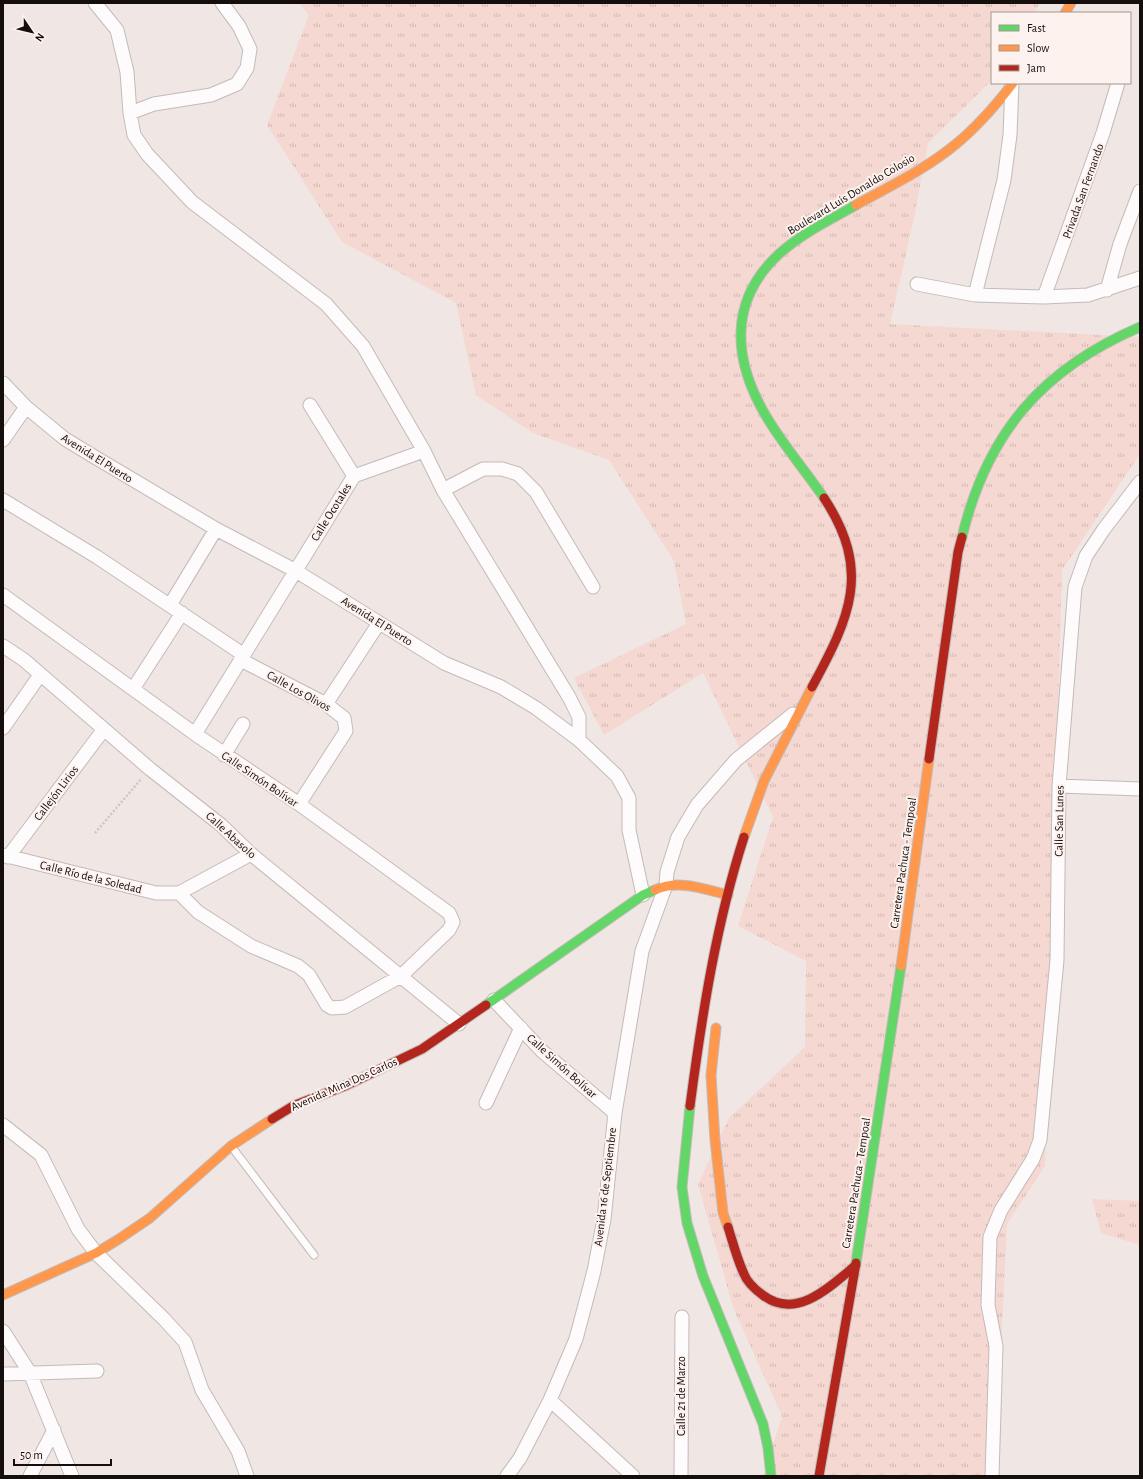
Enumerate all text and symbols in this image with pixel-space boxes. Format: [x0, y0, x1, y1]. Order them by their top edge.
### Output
north arrow [12, 12, 52, 52]
legend [991, 12, 1131, 84]
text: Fast [1027, 22, 1046, 34]
text: N [33, 31, 46, 44]
text: Slow [1027, 42, 1049, 54]
text: Jam [1027, 62, 1046, 74]
street label: Privada San Fernando [1060, 142, 1106, 240]
street label: Boulevard Luis Donaldo Colosio [785, 151, 917, 237]
street label: Avenida El Puerto [59, 431, 135, 485]
street label: Calle Ocotales [309, 481, 353, 543]
street label: Avenida El Puerto [339, 594, 415, 648]
street label: Calle Los Olivos [265, 669, 333, 713]
street label: Calle Simón Bolívar [220, 749, 301, 809]
street label: Callejón Lirios [32, 763, 81, 823]
street label: Calle San Lunes [1052, 785, 1066, 857]
street label: Carretera Pachuca - Tempoal [888, 797, 918, 929]
street label: Calle Abasolo [204, 809, 259, 861]
street label: Calle Río de la Soledad [39, 859, 143, 895]
street label: Calle Simón Bolívar [525, 1032, 599, 1101]
street label: Avenida Mina Dos Carlos [289, 1055, 399, 1113]
street label: Carretera Pachuca - Tempoal [840, 1117, 872, 1249]
street label: Avenida 16 de Septiembre [592, 1127, 618, 1247]
street label: Calle 21 de Marzo [675, 1356, 687, 1436]
scale bar [14, 1441, 111, 1467]
text: 50 m [20, 1449, 43, 1461]

